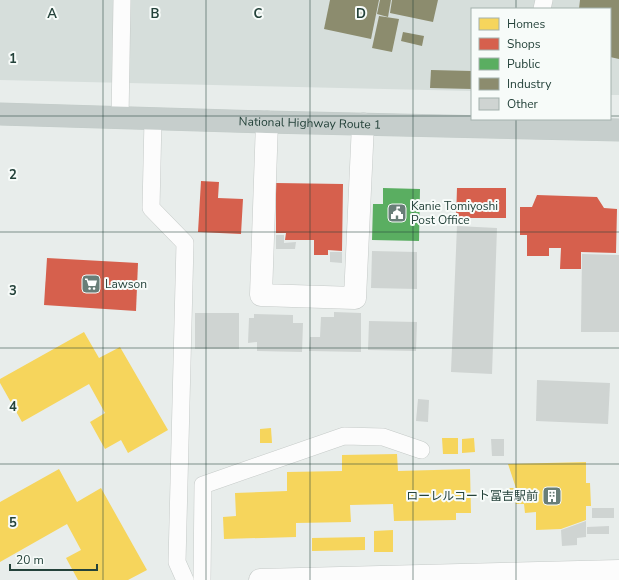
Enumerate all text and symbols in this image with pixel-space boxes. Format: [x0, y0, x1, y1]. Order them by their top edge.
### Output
text: A [47, 5, 57, 23]
text: B [151, 5, 160, 23]
text: C [254, 5, 263, 23]
text: D [356, 5, 366, 23]
legend [471, 8, 611, 120]
text: Homes [507, 16, 545, 32]
text: Shops [507, 36, 541, 52]
text: 1 [9, 50, 17, 68]
text: Public [507, 56, 541, 72]
text: Industry [507, 76, 552, 92]
text: Other [507, 96, 539, 112]
street label: National Highway Route 1 [239, 113, 381, 133]
text: 2 [9, 166, 17, 184]
place label: Kanie Tomiyoshi Post Office [411, 198, 498, 228]
public building icon: Kanie Tomiyoshi Post Office [386, 202, 408, 224]
supermarket icon: Lawson [80, 273, 102, 295]
place label: Lawson [105, 276, 147, 292]
text: 3 [9, 282, 17, 300]
text: 4 [9, 398, 17, 416]
building icon: ローレルコート冨吉駅前 [541, 485, 563, 507]
place label: ローレルコート冨吉駅前 [406, 488, 538, 504]
text: 5 [9, 514, 17, 532]
scale bar [10, 546, 97, 572]
text: 20 m [16, 552, 44, 568]

